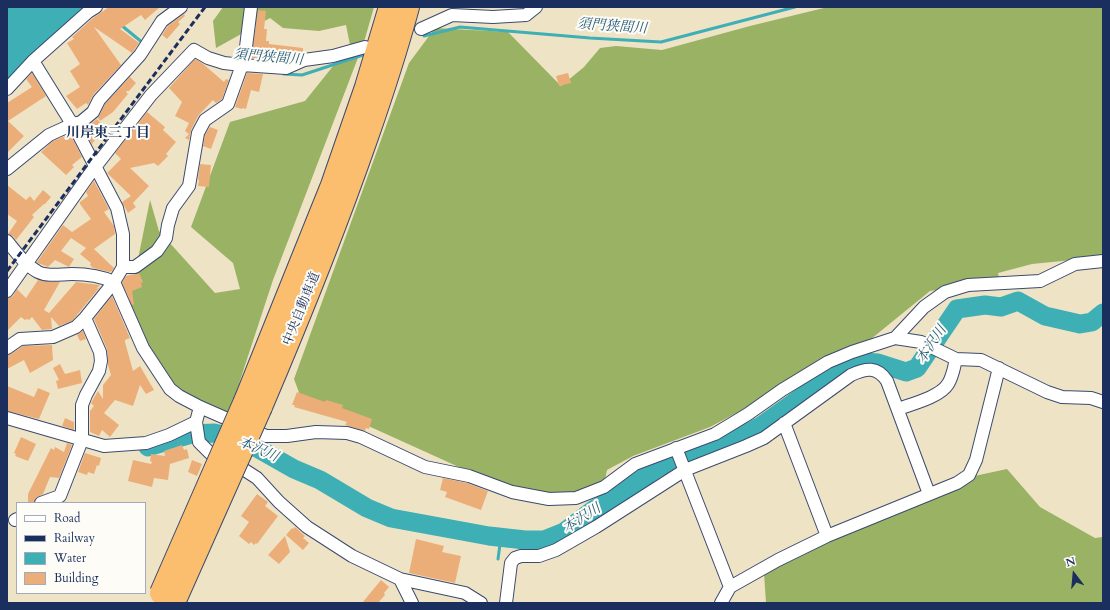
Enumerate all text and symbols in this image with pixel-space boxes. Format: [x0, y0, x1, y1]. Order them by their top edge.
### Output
water label: 須門狭間川 [576, 16, 648, 38]
water label: 須門狭間川 [232, 47, 304, 69]
district label: 川岸東三丁目 [66, 126, 150, 142]
street label: 中央自動車道 [280, 270, 324, 348]
water label: 本沢川 [913, 323, 951, 367]
water label: 本沢川 [235, 434, 281, 466]
water label: 本沢川 [560, 501, 604, 537]
legend [16, 502, 146, 594]
text: Road [54, 510, 80, 526]
text: Railway [54, 530, 95, 546]
text: Water [54, 550, 86, 566]
text: N [1064, 553, 1077, 571]
north arrow [1054, 554, 1094, 594]
text: Building [54, 570, 98, 586]

